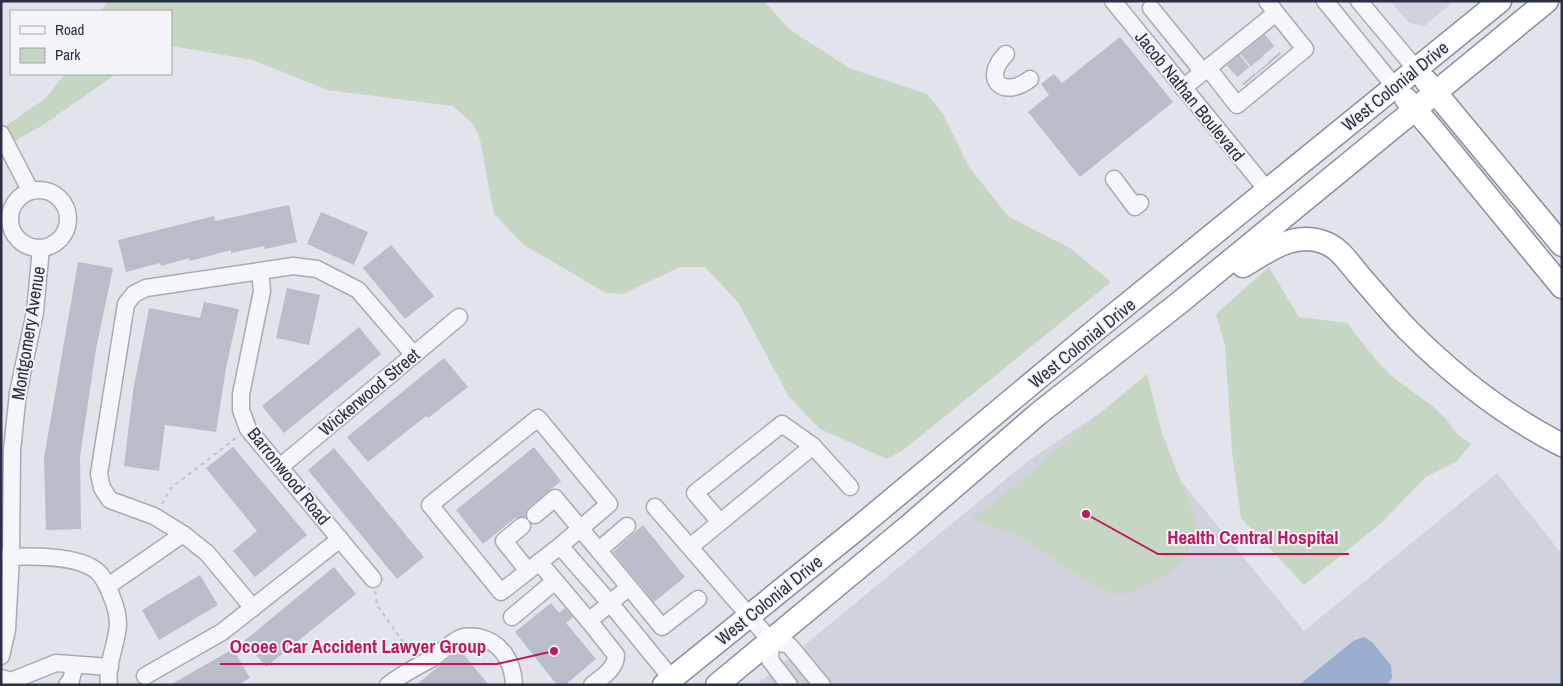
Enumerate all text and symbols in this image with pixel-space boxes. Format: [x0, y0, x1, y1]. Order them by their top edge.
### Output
legend [10, 10, 172, 75]
text: Road [55, 19, 84, 40]
street label: Jacob Nathan Boulevard [1129, 25, 1251, 167]
street label: West Colonial Drive [1336, 35, 1454, 137]
text: Park [55, 44, 81, 65]
street label: Montgomery Avenue [5, 264, 51, 402]
street label: West Colonial Drive [1023, 292, 1141, 394]
street label: Wickerwood Street [313, 342, 425, 442]
street label: Barronwood Road [242, 422, 336, 530]
callout: Health Central Hospital [1158, 520, 1349, 554]
text: Health Central Hospital [1167, 524, 1339, 550]
street label: West Colonial Drive [710, 549, 828, 651]
callout: Ocoee Car Accident Lawyer Group [220, 630, 497, 664]
text: Ocoee Car Accident Lawyer Group [230, 633, 486, 659]

